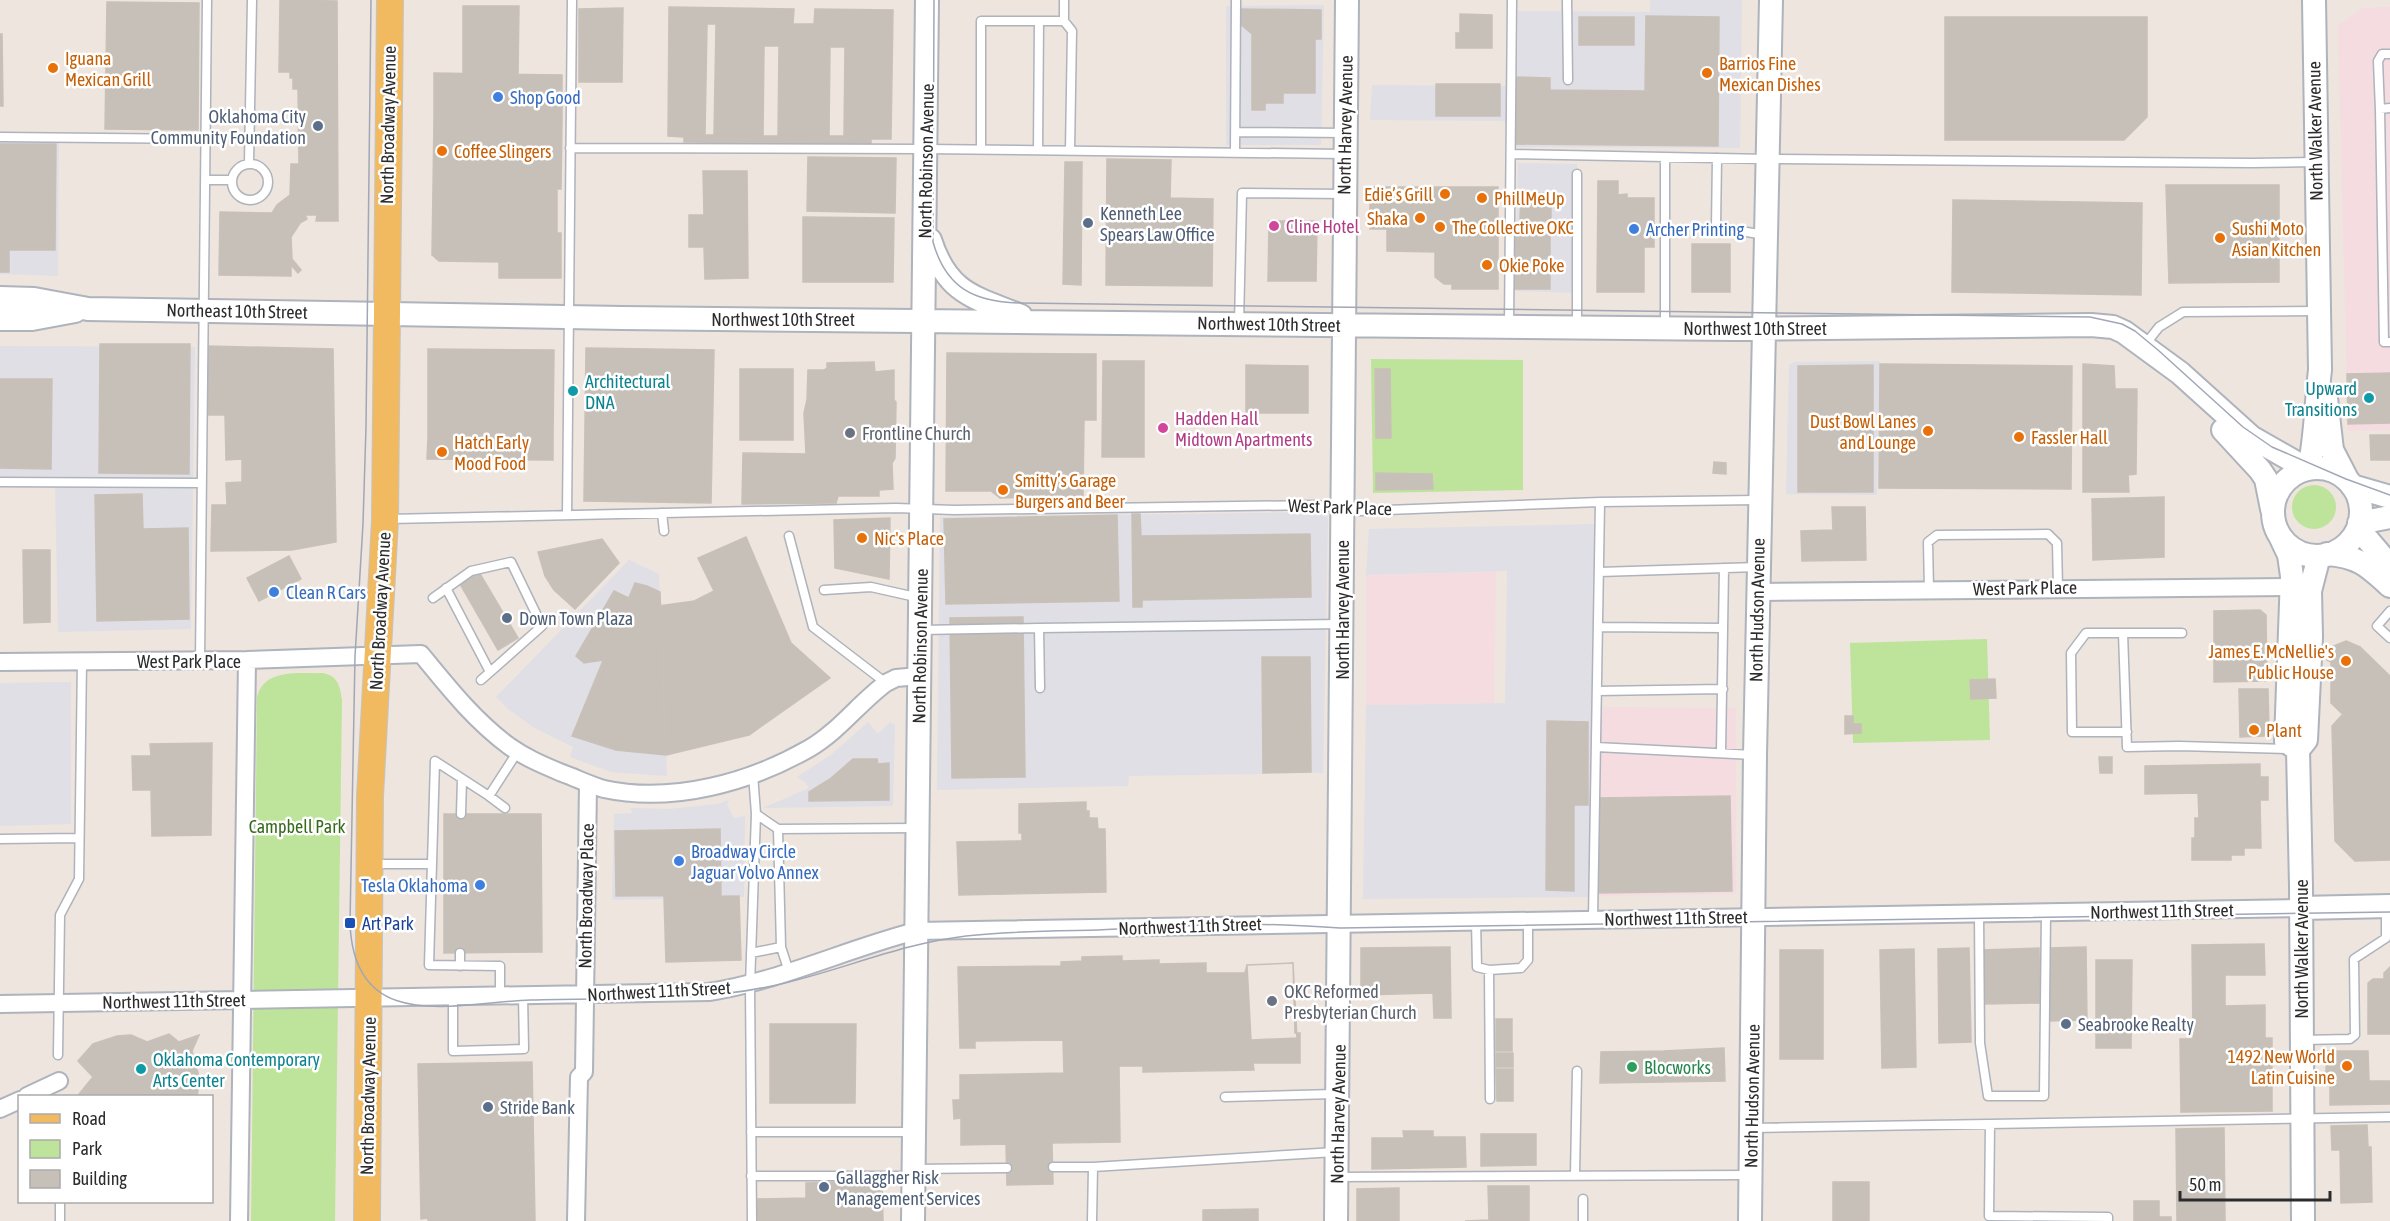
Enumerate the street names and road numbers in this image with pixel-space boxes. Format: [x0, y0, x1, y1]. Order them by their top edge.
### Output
street label: North Broadway Avenue [376, 46, 400, 204]
street label: North Harvey Avenue [1333, 55, 1357, 195]
street label: North Walker Avenue [2303, 61, 2327, 201]
street label: North Robinson Avenue [914, 83, 938, 239]
street label: Northeast 10th Street [166, 299, 308, 323]
street label: Northwest 10th Street [711, 309, 855, 330]
street label: Northwest 10th Street [1197, 312, 1341, 336]
street label: Northwest 10th Street [1683, 318, 1827, 339]
street label: West Park Place [1288, 495, 1392, 519]
street label: North Broadway Avenue [365, 531, 395, 691]
street label: North Hudson Avenue [1745, 538, 1769, 682]
street label: North Harvey Avenue [1332, 540, 1353, 680]
street label: North Robinson Avenue [908, 568, 932, 724]
street label: West Park Place [1973, 577, 2077, 599]
street label: West Park Place [137, 651, 241, 672]
street label: North Broadway Place [574, 823, 598, 969]
street label: North Walker Avenue [2291, 879, 2312, 1019]
street label: Northwest 11th Street [2090, 899, 2234, 923]
street label: Northwest 11th Street [1604, 906, 1748, 930]
street label: Northwest 11th Street [1118, 913, 1262, 939]
street label: Northwest 11th Street [587, 977, 731, 1005]
street label: Northwest 11th Street [102, 989, 246, 1013]
street label: North Broadway Avenue [356, 1017, 380, 1175]
street label: North Hudson Avenue [1740, 1024, 1764, 1168]
street label: North Harvey Avenue [1326, 1044, 1350, 1184]

